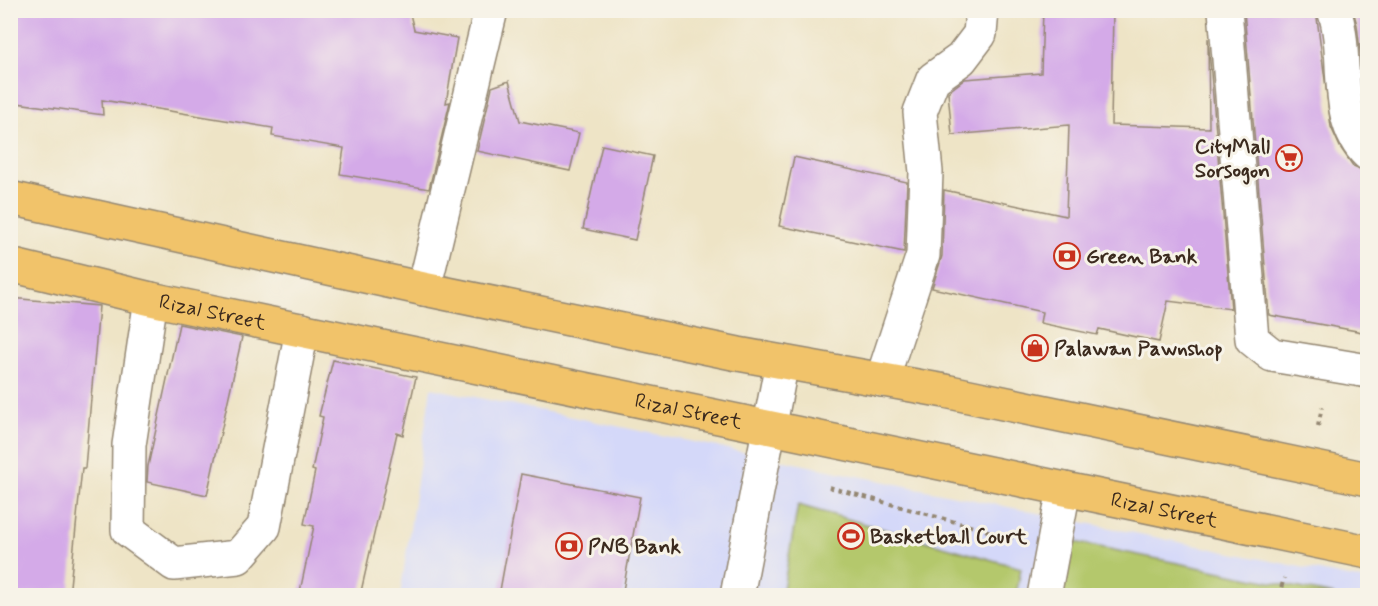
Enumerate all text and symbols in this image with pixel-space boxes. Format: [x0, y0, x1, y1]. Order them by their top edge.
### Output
place label: CityMall Sorsogon [1195, 133, 1270, 185]
supermarket icon: CityMall Sorsogon [1274, 143, 1304, 173]
bank icon: Green Bank [1052, 241, 1082, 271]
place label: Green Bank [1086, 243, 1198, 271]
street label: Rizal Street [156, 288, 269, 338]
shop icon: Palawan Pawnshop [1020, 333, 1050, 363]
place label: Palawan Pawnshop [1054, 335, 1223, 363]
street label: Rizal Street [632, 387, 745, 437]
street label: Rizal Street [1108, 486, 1221, 536]
sports icon: Basketball Court [836, 521, 866, 551]
place label: Basketball Court [870, 523, 1028, 551]
bank icon: PNB Bank [554, 531, 584, 561]
place label: PNB Bank [588, 533, 681, 561]

